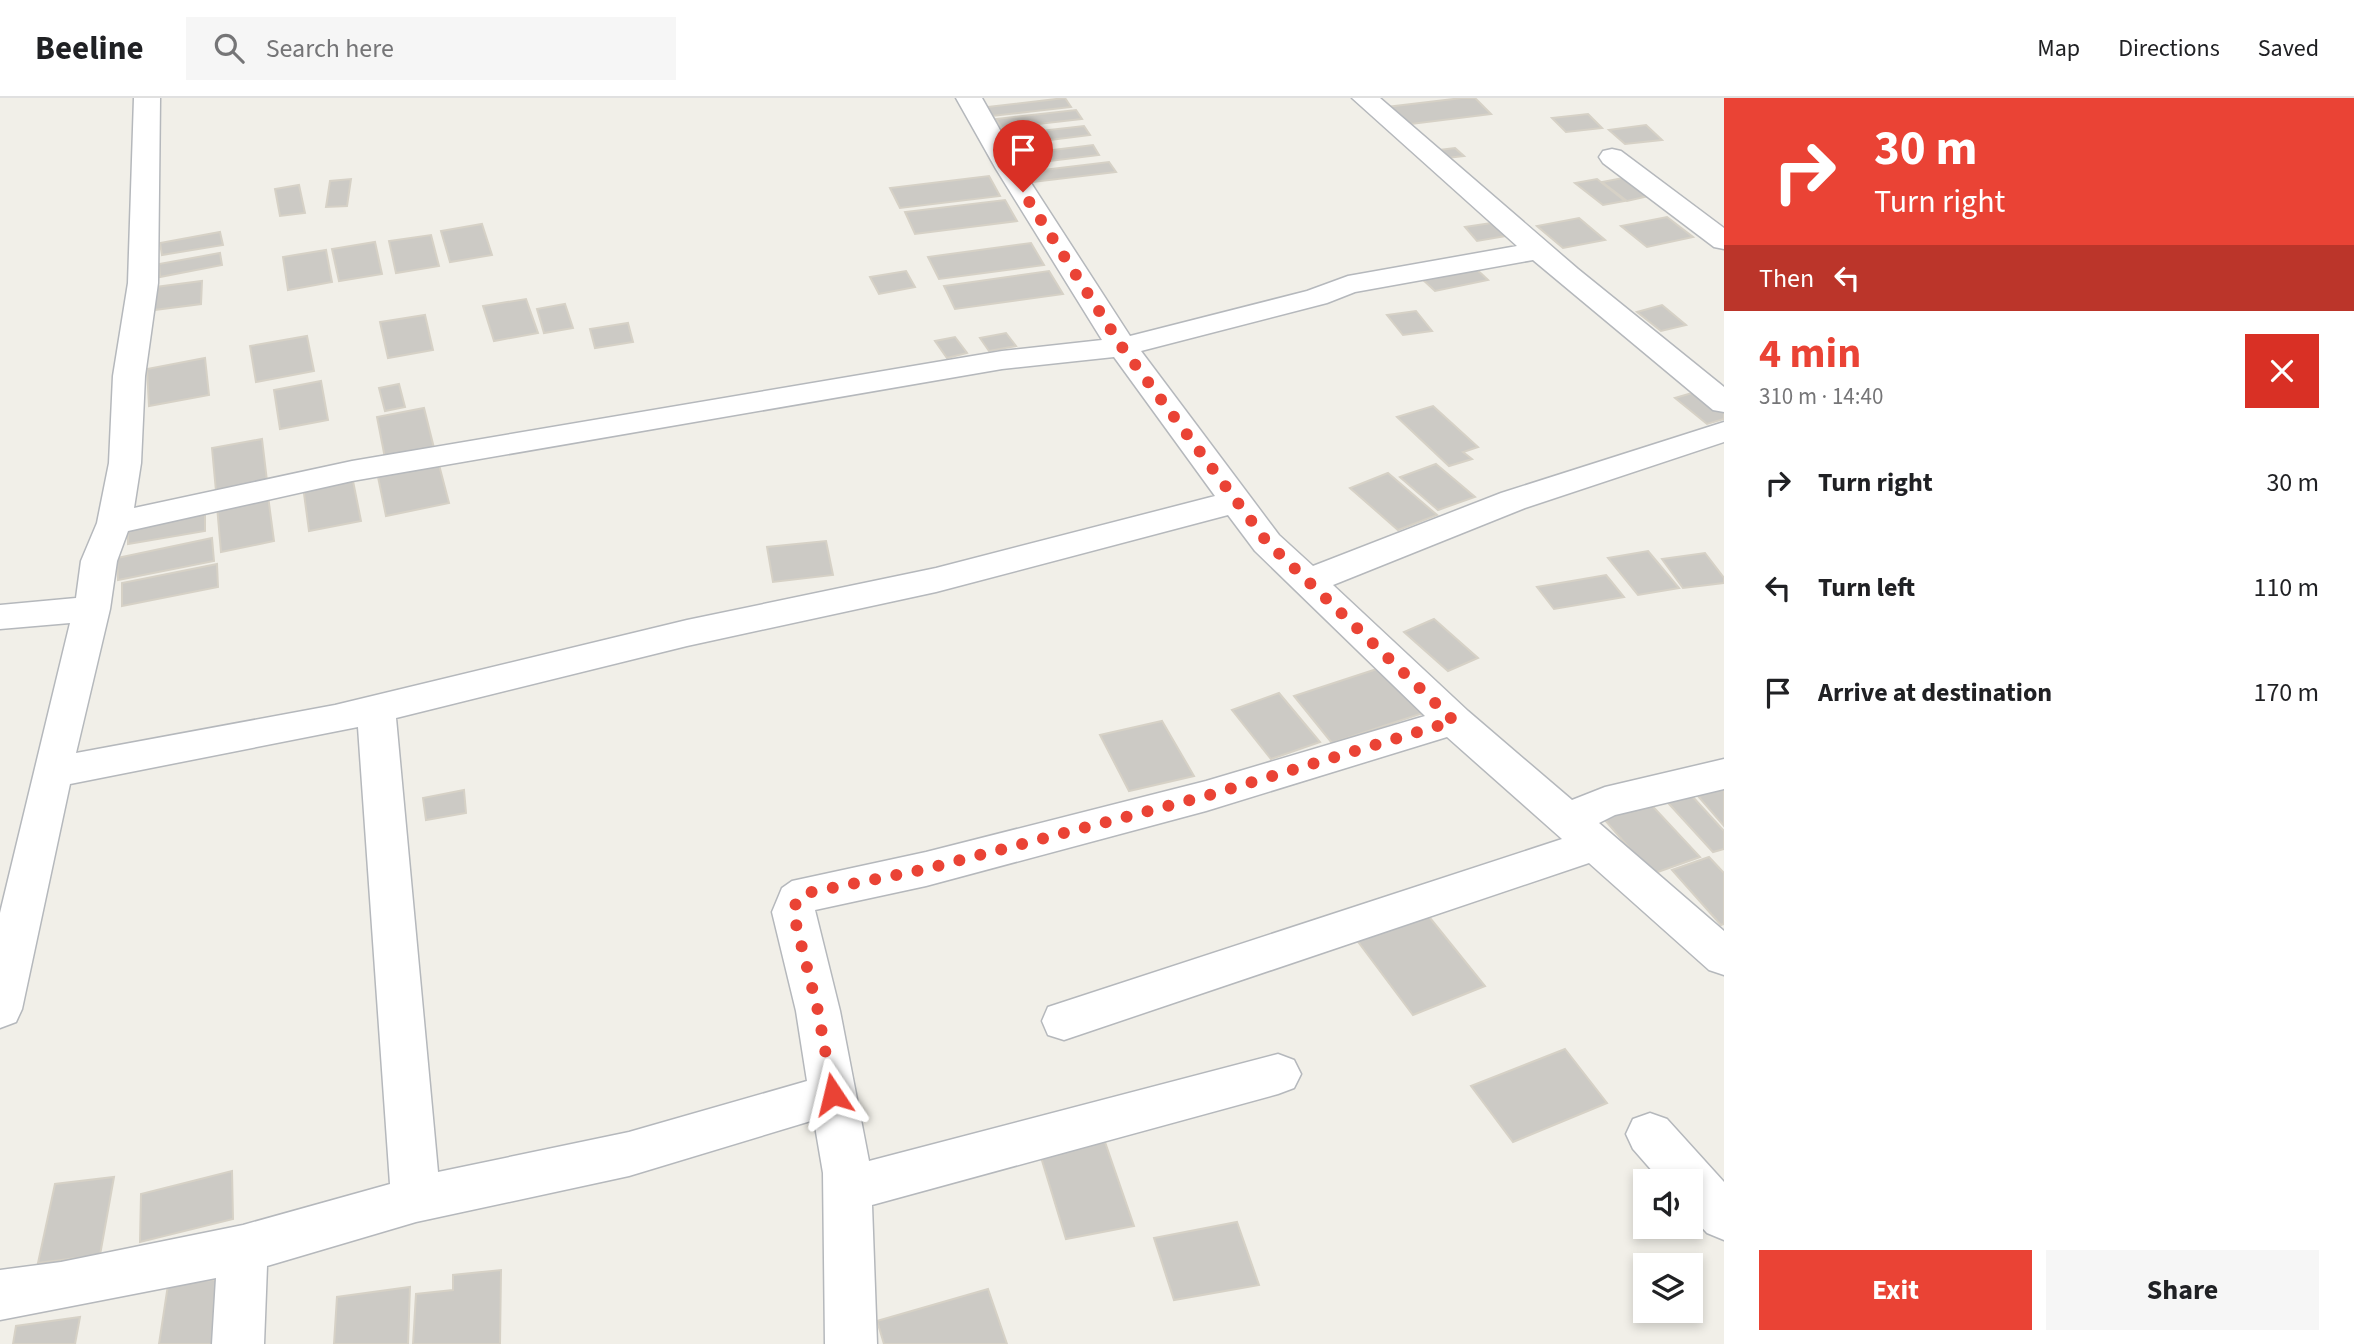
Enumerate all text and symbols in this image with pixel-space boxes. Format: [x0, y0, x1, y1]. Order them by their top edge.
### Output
search box [186, 17, 676, 80]
text: Beeline [35, 25, 144, 72]
icon: search [210, 29, 248, 67]
text: Search here [266, 30, 394, 67]
text: Map [2037, 31, 2080, 66]
text: Directions [2118, 31, 2220, 66]
text: Saved [2258, 31, 2319, 66]
text: 30 m [1874, 114, 1978, 184]
pin [993, 120, 1053, 192]
icon: right [1759, 126, 1850, 217]
icon: arrive [1004, 131, 1042, 169]
text: Turn right [1874, 179, 2005, 225]
icon: left [1828, 259, 1866, 297]
text: Then [1759, 260, 1814, 297]
text: 4 min [1759, 324, 1861, 384]
button: close [2245, 334, 2319, 408]
text: 310 m · 14:40 [1759, 380, 1883, 413]
icon: right [1759, 464, 1797, 502]
text: Turn right [1818, 464, 1933, 501]
text: 30 m [2266, 464, 2319, 501]
icon: left [1759, 569, 1797, 607]
text: Turn left [1818, 569, 1915, 606]
text: 110 m [2253, 569, 2319, 606]
icon: arrive [1759, 674, 1797, 712]
text: Arrive at destination [1818, 674, 2052, 711]
text: 170 m [2253, 674, 2319, 711]
position arrow [796, 1057, 870, 1131]
map controls [1633, 1169, 1703, 1323]
button: sound [1633, 1169, 1703, 1239]
button: Exit [1759, 1250, 2032, 1330]
button: Share [2046, 1250, 2319, 1330]
button: layers [1633, 1253, 1703, 1323]

